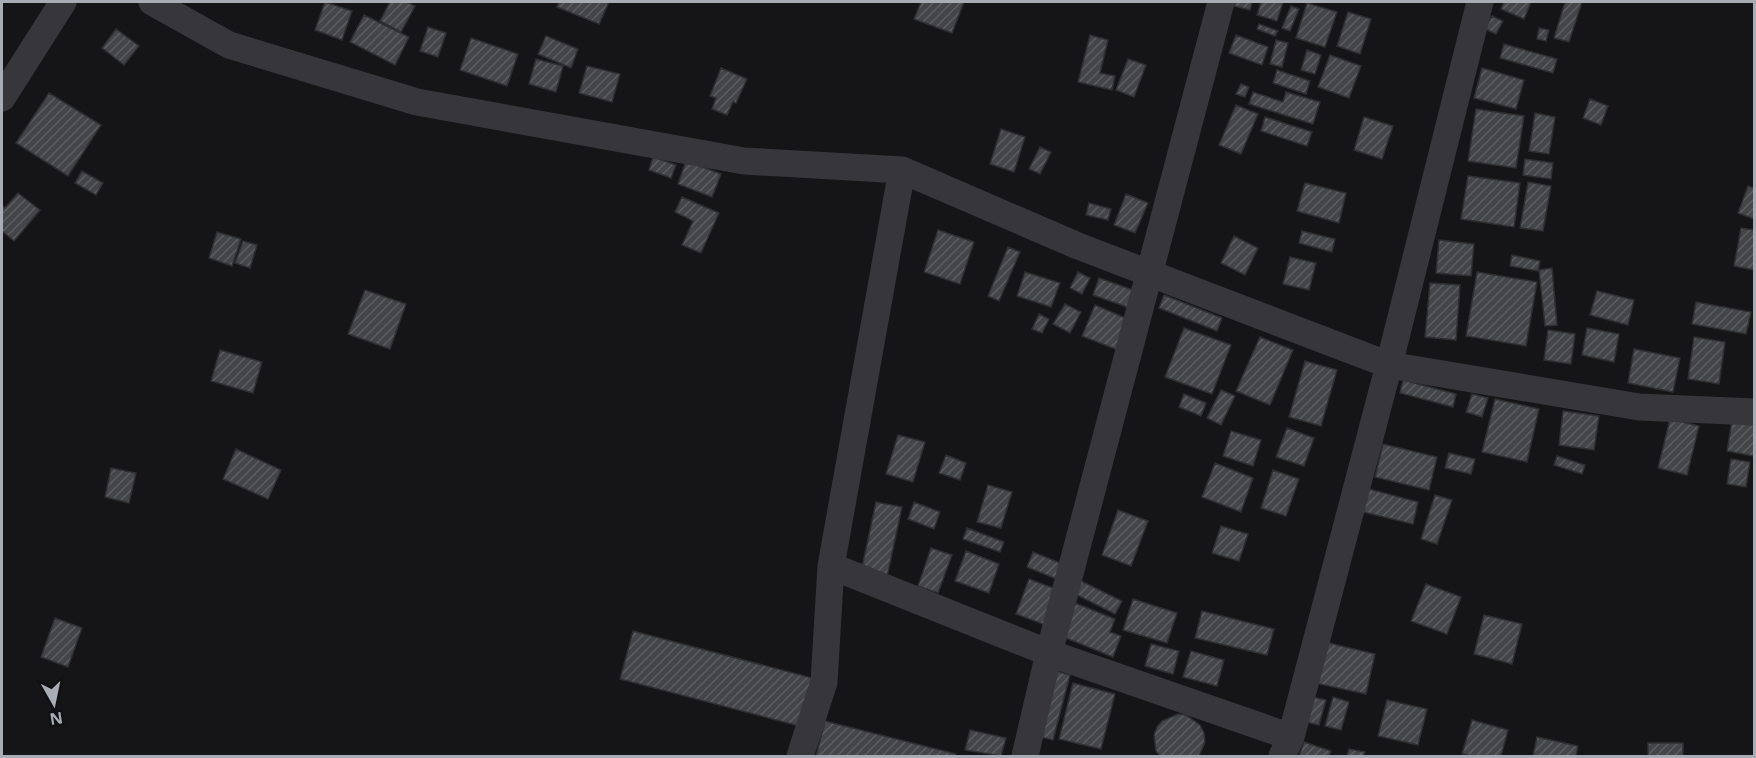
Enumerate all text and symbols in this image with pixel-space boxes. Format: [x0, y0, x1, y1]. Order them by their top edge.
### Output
north arrow [24, 674, 84, 734]
text: N [48, 707, 64, 731]

